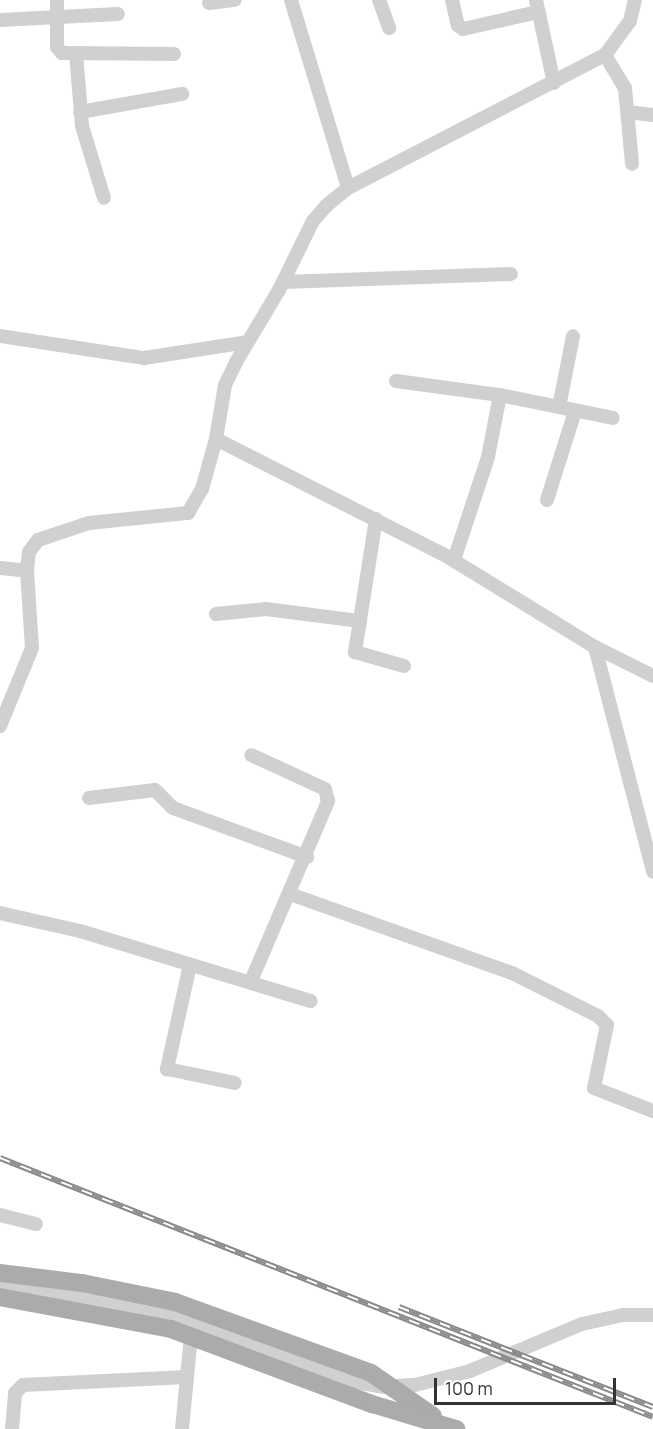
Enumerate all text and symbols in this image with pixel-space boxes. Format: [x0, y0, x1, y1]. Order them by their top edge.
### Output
scale bar [437, 1366, 618, 1404]
text: 100 m [445, 1376, 493, 1400]

